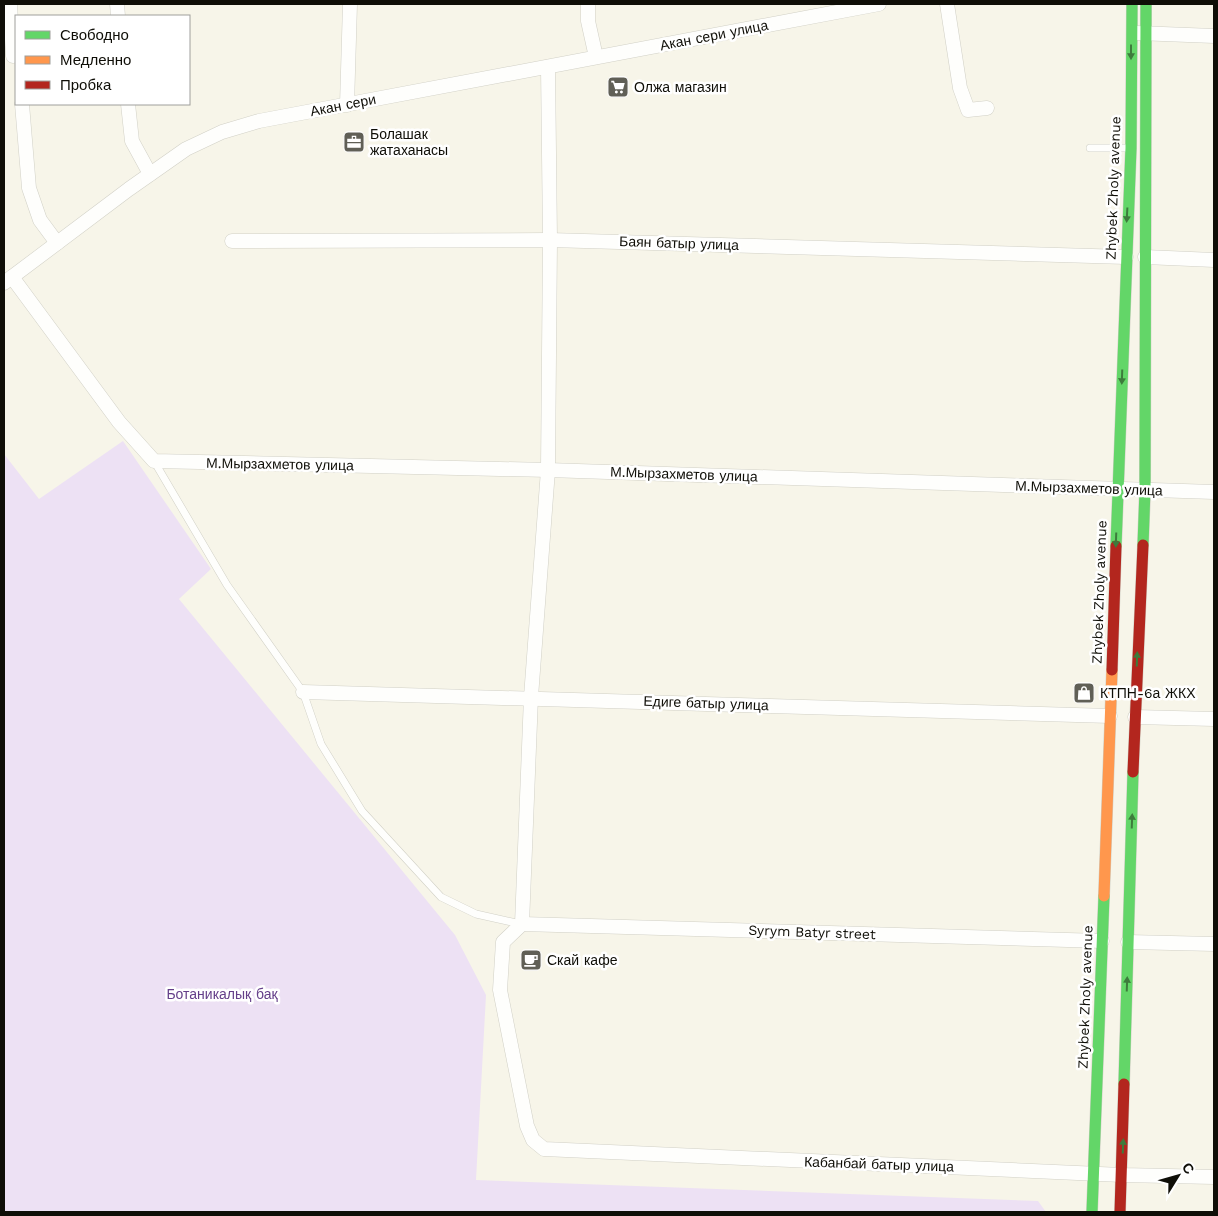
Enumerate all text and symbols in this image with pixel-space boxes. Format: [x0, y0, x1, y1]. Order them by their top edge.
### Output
legend [15, 15, 190, 105]
street label: Акан сери улица [659, 17, 770, 53]
text: Свободно [60, 26, 129, 44]
one-way arrow [1127, 45, 1135, 61]
text: Медленно [60, 51, 131, 69]
supermarket icon: Олжа магазин [606, 75, 630, 99]
text: Пробка [60, 76, 112, 94]
place label: Олжа магазин [634, 79, 727, 95]
street label: Акан сери [309, 91, 377, 119]
street label: Zhybek Zholy avenue [1102, 116, 1124, 260]
place label: Болашак жатаханасы [370, 126, 448, 158]
office icon: Болашак жатаханасы [342, 130, 366, 154]
one-way arrow [1123, 207, 1131, 223]
street label: Баян батыр улица [619, 233, 739, 253]
one-way arrow [1118, 370, 1126, 386]
street label: М.Мырзахметов улица [206, 455, 354, 473]
street label: М.Мырзахметов улица [610, 463, 758, 485]
street label: М.Мырзахметов улица [1015, 477, 1163, 499]
street label: Zhybek Zholy avenue [1088, 520, 1110, 664]
one-way arrow [1112, 532, 1120, 548]
one-way arrow [1134, 651, 1142, 667]
shop icon: КТПН-6а ЖКХ [1072, 681, 1096, 705]
place label: КТПН-6а ЖКХ [1100, 685, 1196, 701]
street label: Едиге батыр улица [643, 693, 769, 713]
one-way arrow [1128, 813, 1136, 829]
street label: Syrym Batyr street [748, 922, 876, 942]
street label: Zhybek Zholy avenue [1074, 925, 1096, 1069]
cafe icon: Скай кафе [519, 948, 543, 972]
place label: Скай кафе [547, 952, 618, 968]
one-way arrow [1124, 975, 1132, 991]
park label: Ботаникалық бақ [166, 986, 278, 1002]
one-way arrow [1119, 1138, 1127, 1154]
north arrow [1153, 1151, 1203, 1201]
street label: Кабанбай батыр улица [804, 1153, 954, 1175]
text: С [1179, 1159, 1198, 1177]

